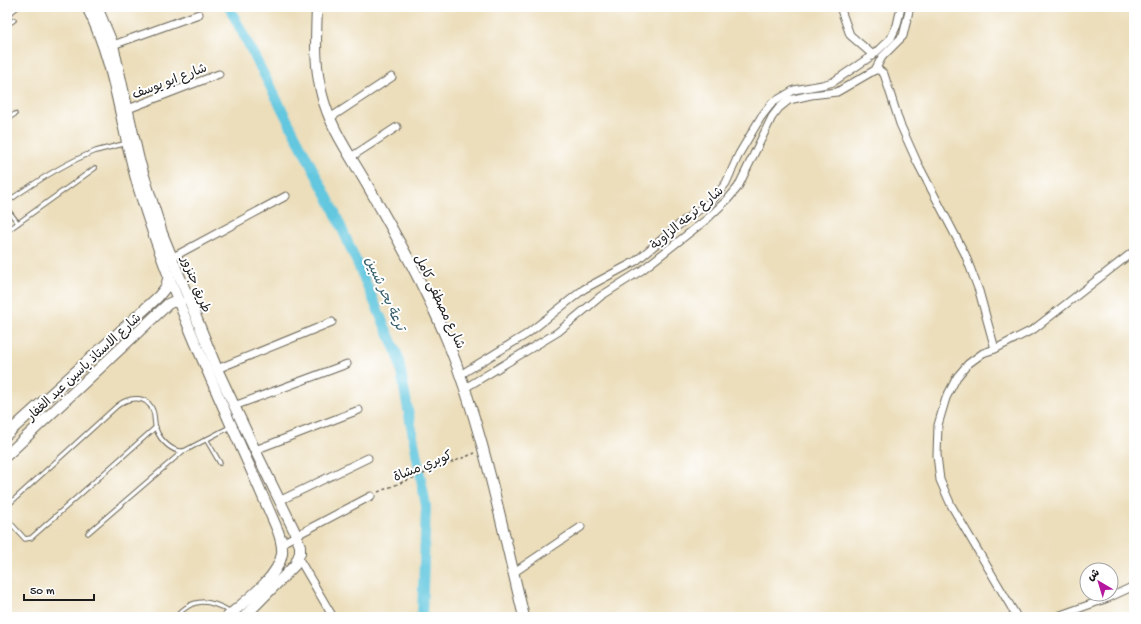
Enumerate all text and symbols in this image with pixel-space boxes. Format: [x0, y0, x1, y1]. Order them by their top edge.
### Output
street label: شارع ابو يوسف [130, 61, 209, 103]
street label: شارع ترعه الزاوية [648, 184, 727, 254]
street label: شارع مصطفى كامل [410, 252, 467, 352]
street label: طريق جنزور [176, 254, 213, 315]
water label: ترعة بحر شبين [360, 254, 409, 336]
street label: شارع الاستاذ ياسين عبد الغفار [24, 311, 145, 425]
street label: كوبري مشاة [391, 449, 455, 486]
north arrow [1079, 562, 1119, 602]
text: ش [1086, 567, 1103, 584]
scale bar [24, 576, 94, 602]
text: 50 m [30, 585, 55, 599]

